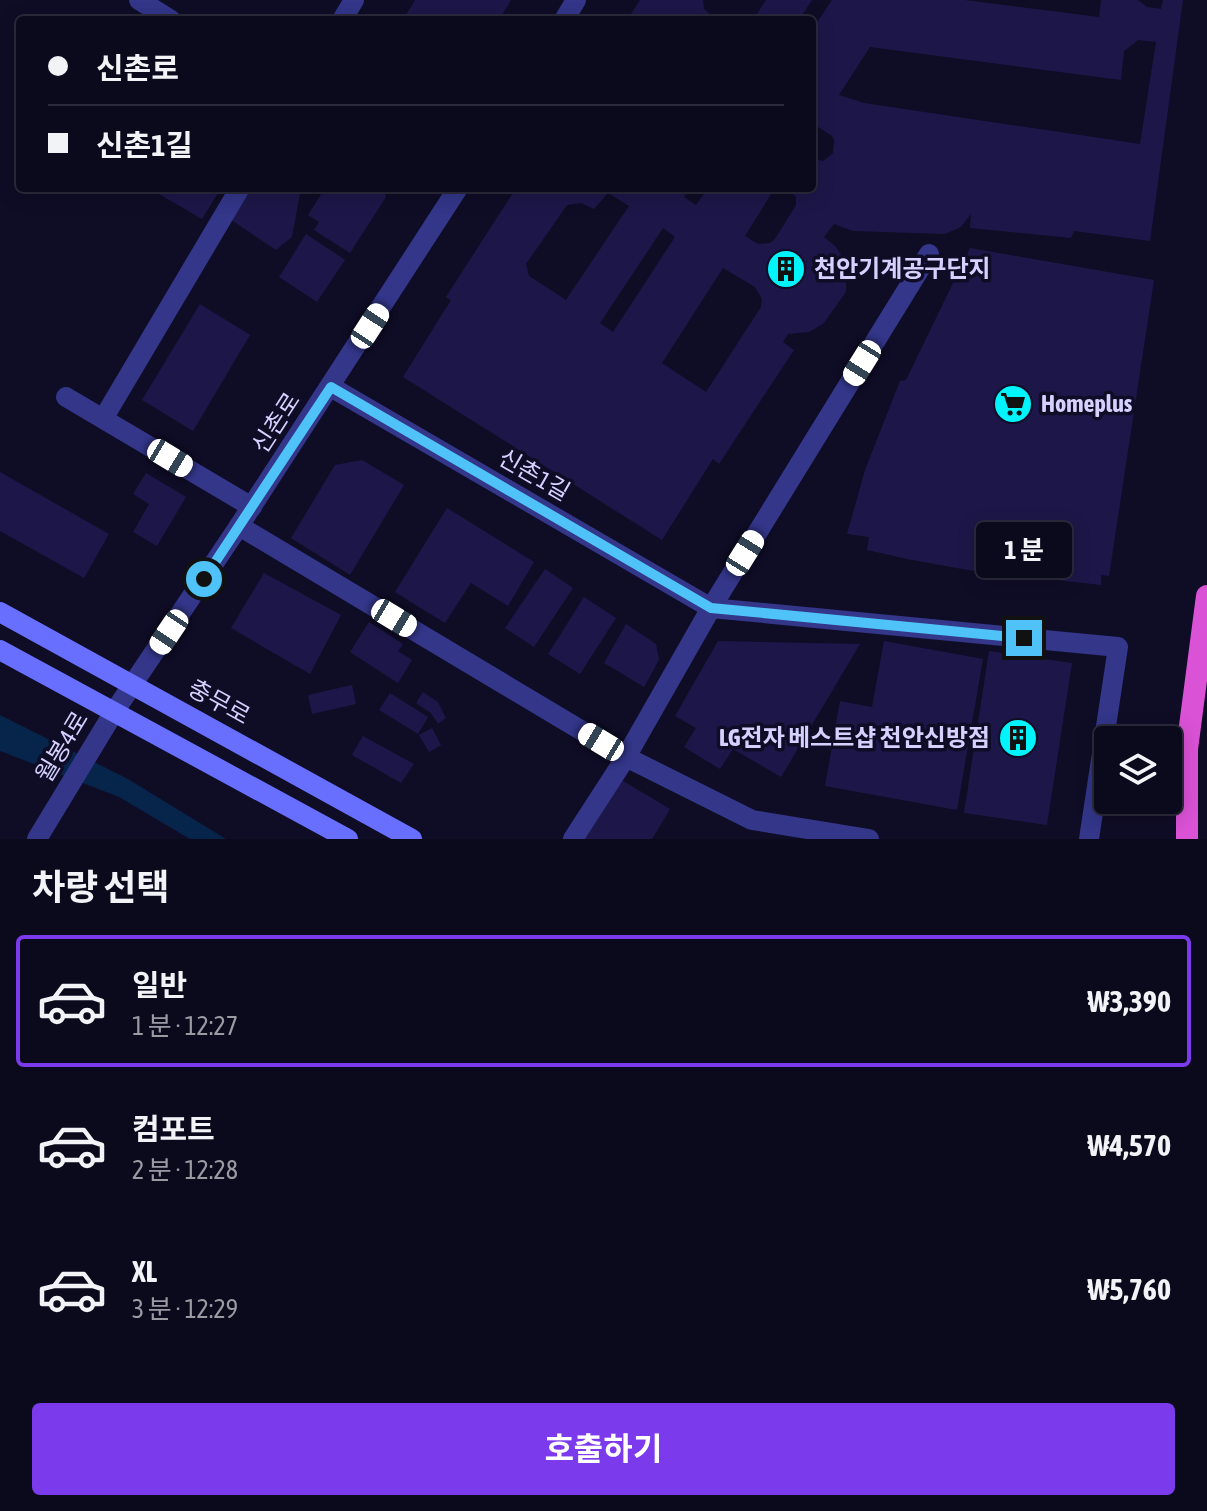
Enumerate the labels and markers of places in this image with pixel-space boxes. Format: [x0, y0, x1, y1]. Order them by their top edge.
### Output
building icon: 천안기계공구단지 [765, 248, 807, 290]
place label: 천안기계공구단지 [814, 255, 991, 282]
supermarket icon: Homeplus [992, 383, 1034, 425]
place label: Homeplus [1041, 390, 1133, 417]
building icon: LG전자 베스트샵 천안신방점 [997, 717, 1039, 759]
place label: LG전자 베스트샵 천안신방점 [719, 724, 990, 751]

